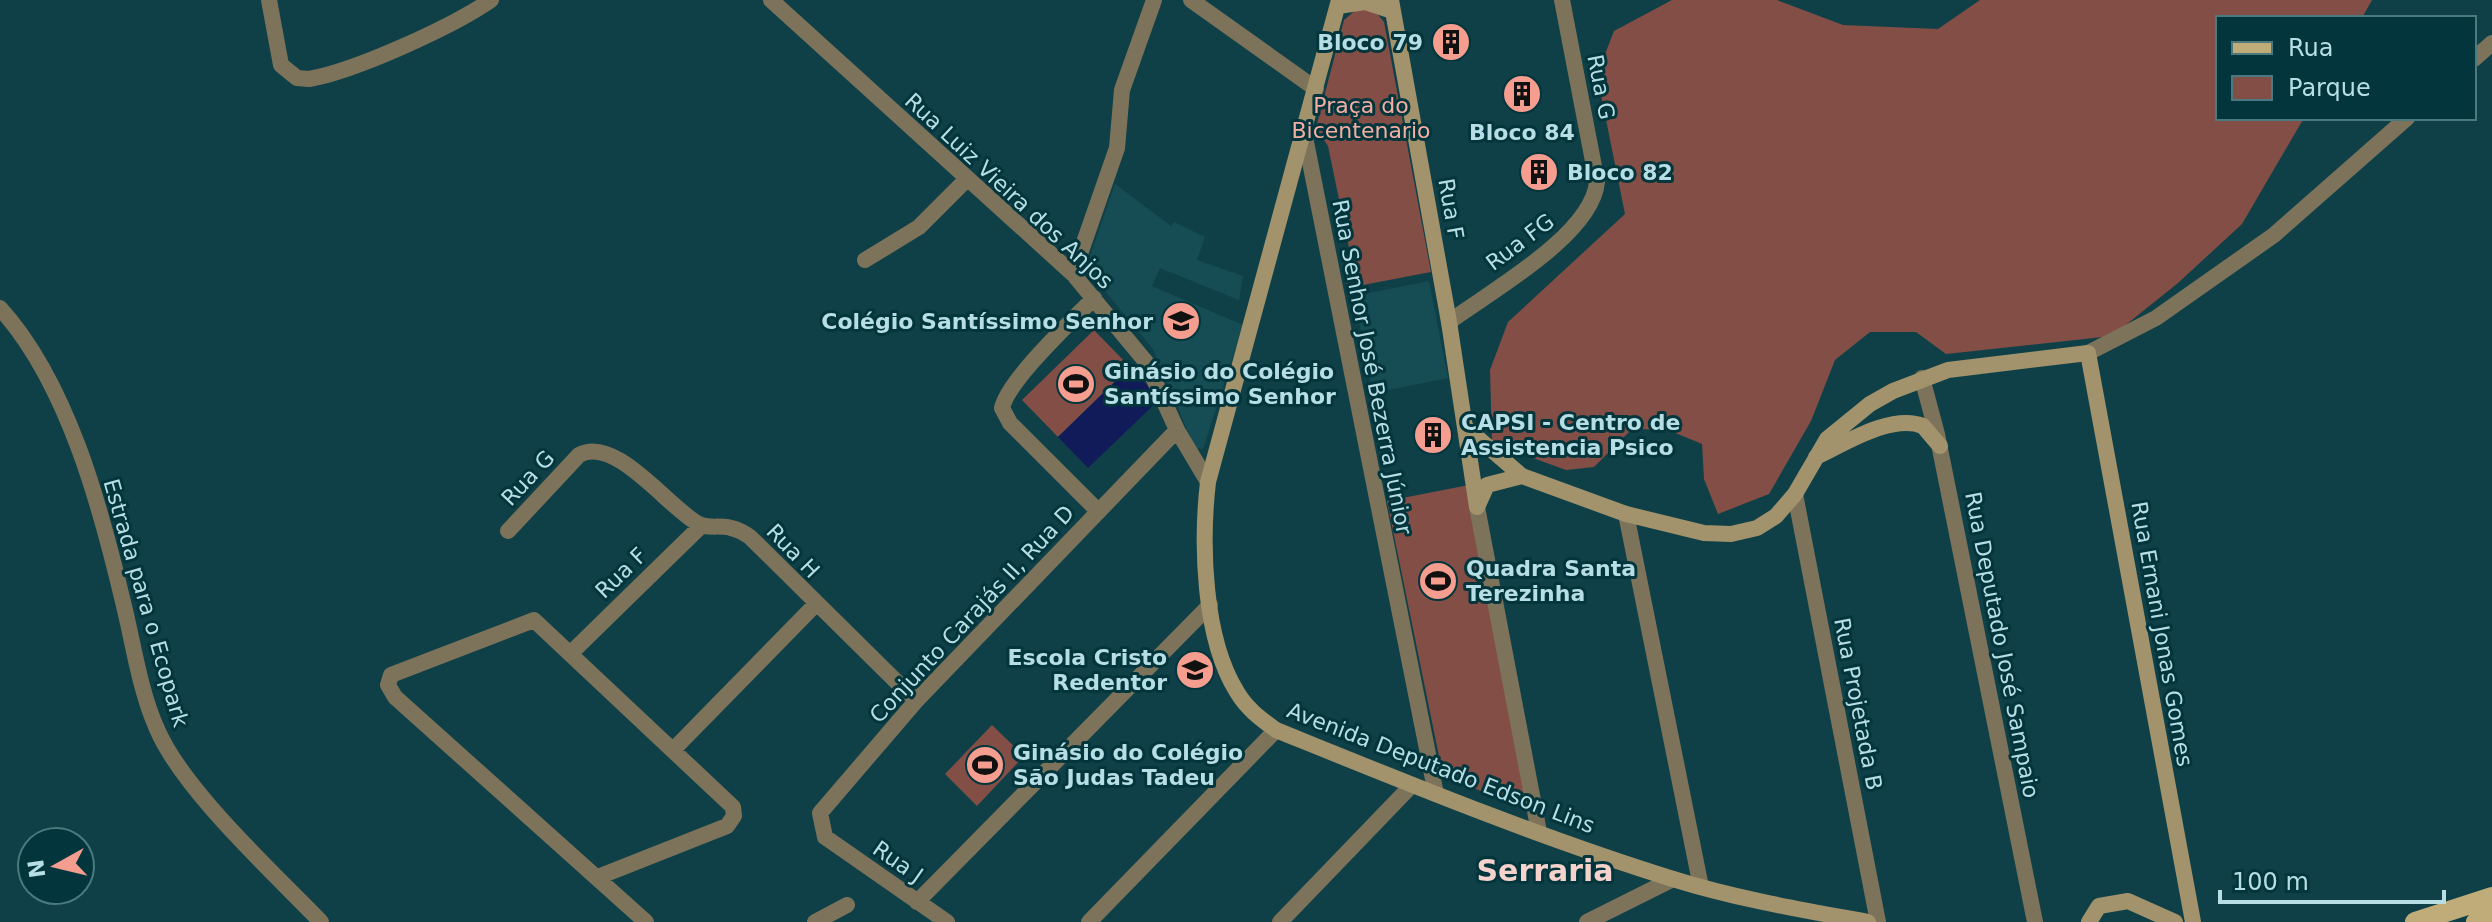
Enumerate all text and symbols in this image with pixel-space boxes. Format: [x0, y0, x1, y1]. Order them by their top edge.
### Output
legend [2216, 16, 2476, 120]
building icon: Bloco 79 [1430, 21, 1472, 63]
place label: Bloco 79 [1317, 30, 1423, 55]
text: Rua [2288, 34, 2334, 62]
street label: Rua G [1582, 52, 1620, 122]
building icon: Bloco 84 [1501, 73, 1543, 115]
text: Parque [2288, 74, 2371, 102]
street label: Rua Luiz Vieira dos Anjos [900, 88, 1118, 294]
park label: Praça do Bicentenario [1292, 93, 1430, 143]
place label: Bloco 84 [1469, 120, 1575, 145]
building icon: Bloco 82 [1518, 151, 1560, 193]
place label: Bloco 82 [1567, 160, 1673, 185]
street label: Rua F [1433, 177, 1469, 241]
street label: Rua Senhor José Bezerra Júnior [1327, 198, 1417, 537]
street label: Rua FG [1481, 208, 1559, 276]
school or university icon: Colégio Santíssimo Senhor [1160, 300, 1202, 342]
place label: Colégio Santíssimo Senhor [821, 309, 1153, 334]
place label: Ginásio do Colégio Santíssimo Senhor [1104, 359, 1336, 409]
sports icon: Ginásio do Colégio Santíssimo Senhor [1055, 363, 1097, 405]
place label: CAPSI - Centro de Assistencia Psico [1461, 410, 1680, 460]
building icon: CAPSI - Centro de Assistencia Psico [1412, 414, 1454, 456]
street label: Rua G [496, 445, 560, 511]
street label: Estrada para o Ecopark [99, 476, 194, 730]
street label: Rua Deputado José Sampaio [1960, 490, 2044, 800]
street label: Conjunto Carajás II, Rua D [865, 500, 1079, 728]
street label: Rua Ernani Jonas Gomes [2126, 500, 2198, 768]
street label: Rua H [761, 519, 825, 583]
street label: Rua F [590, 543, 652, 603]
place label: Quadra Santa Terezinha [1466, 556, 1636, 606]
sports icon: Quadra Santa Terezinha [1417, 560, 1459, 602]
street label: Rua Projetada B [1829, 616, 1887, 792]
place label: Escola Cristo Redentor [1007, 645, 1167, 695]
school or university icon: Escola Cristo Redentor [1174, 649, 1216, 691]
street label: Avenida Deputado Edson Lins [1284, 698, 1598, 838]
place label: Ginásio do Colégio São Judas Tadeu [1013, 740, 1243, 790]
sports icon: Ginásio do Colégio São Judas Tadeu [964, 744, 1006, 786]
north arrow [16, 826, 96, 906]
street label: Rua J [868, 836, 928, 888]
district label: Serraria [1476, 853, 1614, 888]
scale bar [2220, 854, 2444, 904]
text: N [23, 858, 50, 880]
text: 100 m [2232, 868, 2309, 896]

